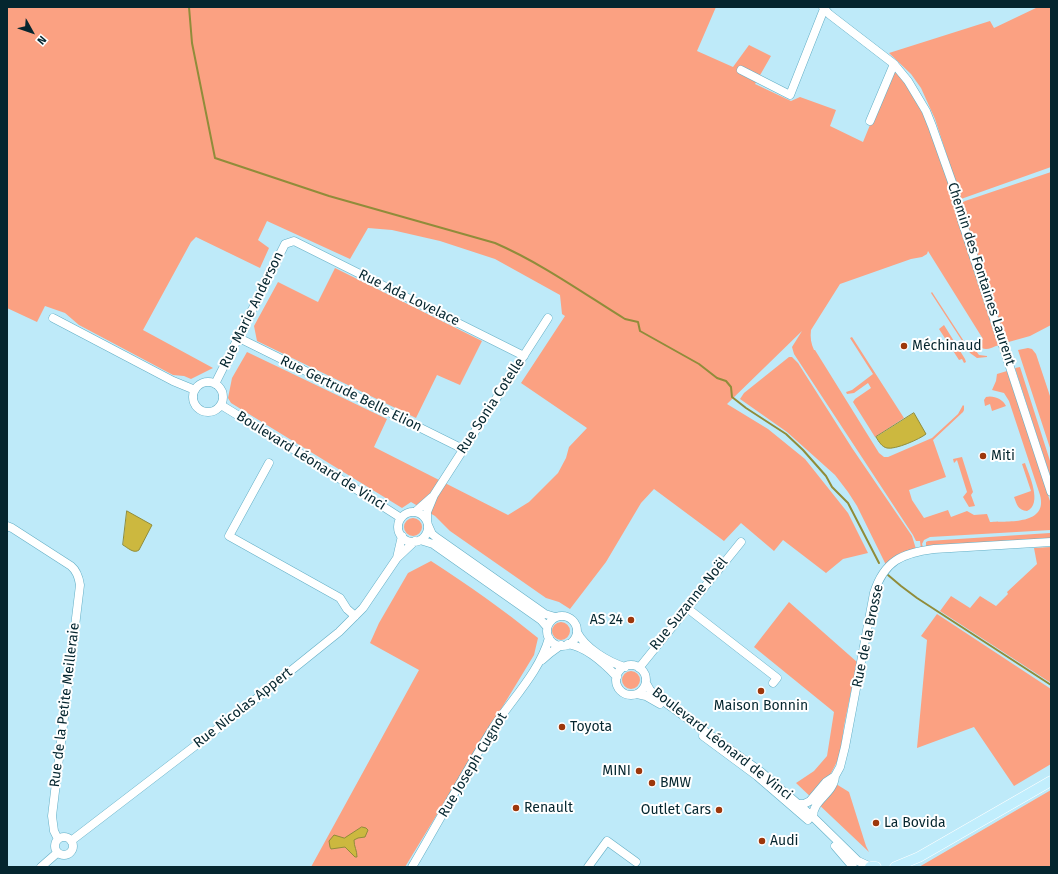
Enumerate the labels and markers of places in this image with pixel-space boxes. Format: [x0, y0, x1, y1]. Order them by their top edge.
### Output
place label: Méchinaud [912, 338, 982, 354]
marker: Méchinaud [899, 341, 909, 351]
place label: Miti [991, 448, 1015, 464]
marker: Miti [978, 451, 988, 461]
place label: AS 24 [590, 612, 623, 628]
marker: AS 24 [626, 615, 636, 625]
marker: Maison Bonnin [756, 686, 766, 696]
place label: Maison Bonnin [714, 698, 808, 714]
place label: Toyota [570, 719, 612, 735]
marker: Toyota [557, 722, 567, 732]
place label: MINI [602, 763, 631, 779]
marker: MINI [634, 766, 644, 776]
place label: BMW [660, 775, 691, 791]
marker: BMW [647, 778, 657, 788]
place label: Renault [524, 800, 573, 816]
place label: Outlet Cars [641, 802, 711, 818]
marker: Renault [511, 803, 521, 813]
marker: Outlet Cars [714, 805, 724, 815]
place label: La Bovida [884, 815, 946, 831]
marker: La Bovida [871, 818, 881, 828]
place label: Audi [770, 833, 798, 849]
marker: Audi [757, 836, 767, 846]

